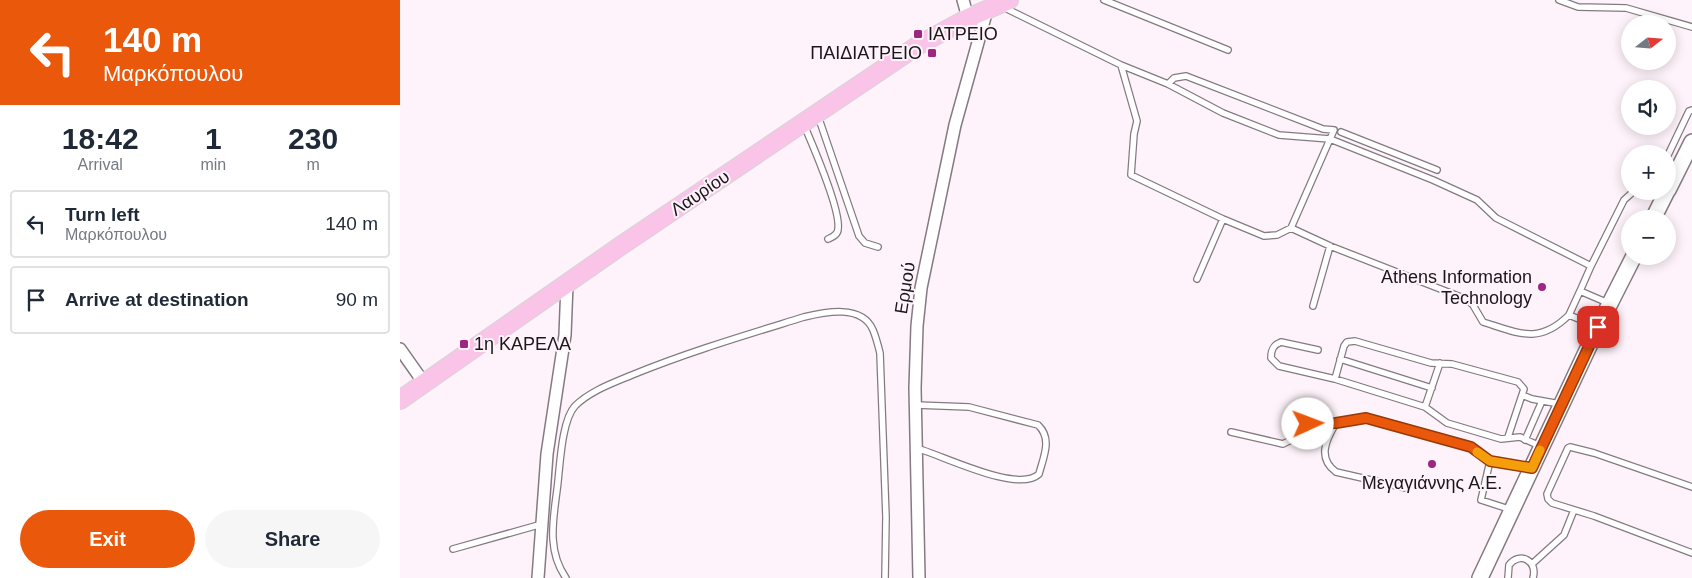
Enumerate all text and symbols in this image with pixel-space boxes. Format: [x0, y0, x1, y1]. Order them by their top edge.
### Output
north arrow [1621, 15, 1676, 70]
map controls [1621, 15, 1676, 265]
icon: left [20, 20, 85, 85]
text: 140 m [103, 20, 202, 59]
place label: ΙΑΤΡΕΙΟ [928, 24, 998, 44]
marker: ΙΑΤΡΕΙΟ [912, 28, 924, 40]
place label: ΠΑΙΔΙΑΤΡΕΙΟ [810, 43, 922, 63]
marker: ΠΑΙΔΙΑΤΡΕΙΟ [926, 47, 938, 59]
text: Μαρκόπουλου [103, 61, 243, 86]
button: sound [1621, 80, 1676, 135]
text: 18:42 [62, 122, 139, 155]
text: 1 [205, 122, 222, 155]
text: 230 [288, 122, 338, 155]
button: + [1621, 145, 1676, 200]
text: Arrival [78, 156, 123, 173]
text: min [200, 156, 226, 173]
text: m [306, 156, 320, 173]
street label: Λαυρίου [667, 166, 733, 220]
text: Turn left [65, 204, 140, 225]
icon: left [22, 210, 50, 238]
button: − [1621, 210, 1676, 265]
text: 140 m [325, 213, 378, 234]
text: Μαρκόπουλου [65, 226, 167, 243]
street label: Ερμού [891, 261, 919, 315]
place label: Athens Information Technology [1381, 267, 1532, 308]
marker: Athens Information Technology [1536, 281, 1548, 293]
icon: arrive [22, 286, 50, 314]
text: Arrive at destination [65, 289, 249, 310]
text: 90 m [336, 289, 378, 310]
pin [1577, 306, 1619, 348]
icon: arrive [1584, 313, 1612, 341]
place label: 1η ΚΑΡΕΛΑ [474, 334, 571, 354]
marker: 1η ΚΑΡΕΛΑ [458, 338, 470, 350]
position arrow [1281, 397, 1333, 449]
marker: Μεγαγιάννης Α.Ε. [1426, 458, 1438, 470]
place label: Μεγαγιάννης Α.Ε. [1362, 473, 1502, 493]
button: Exit [20, 510, 195, 568]
button: Share [205, 510, 380, 568]

